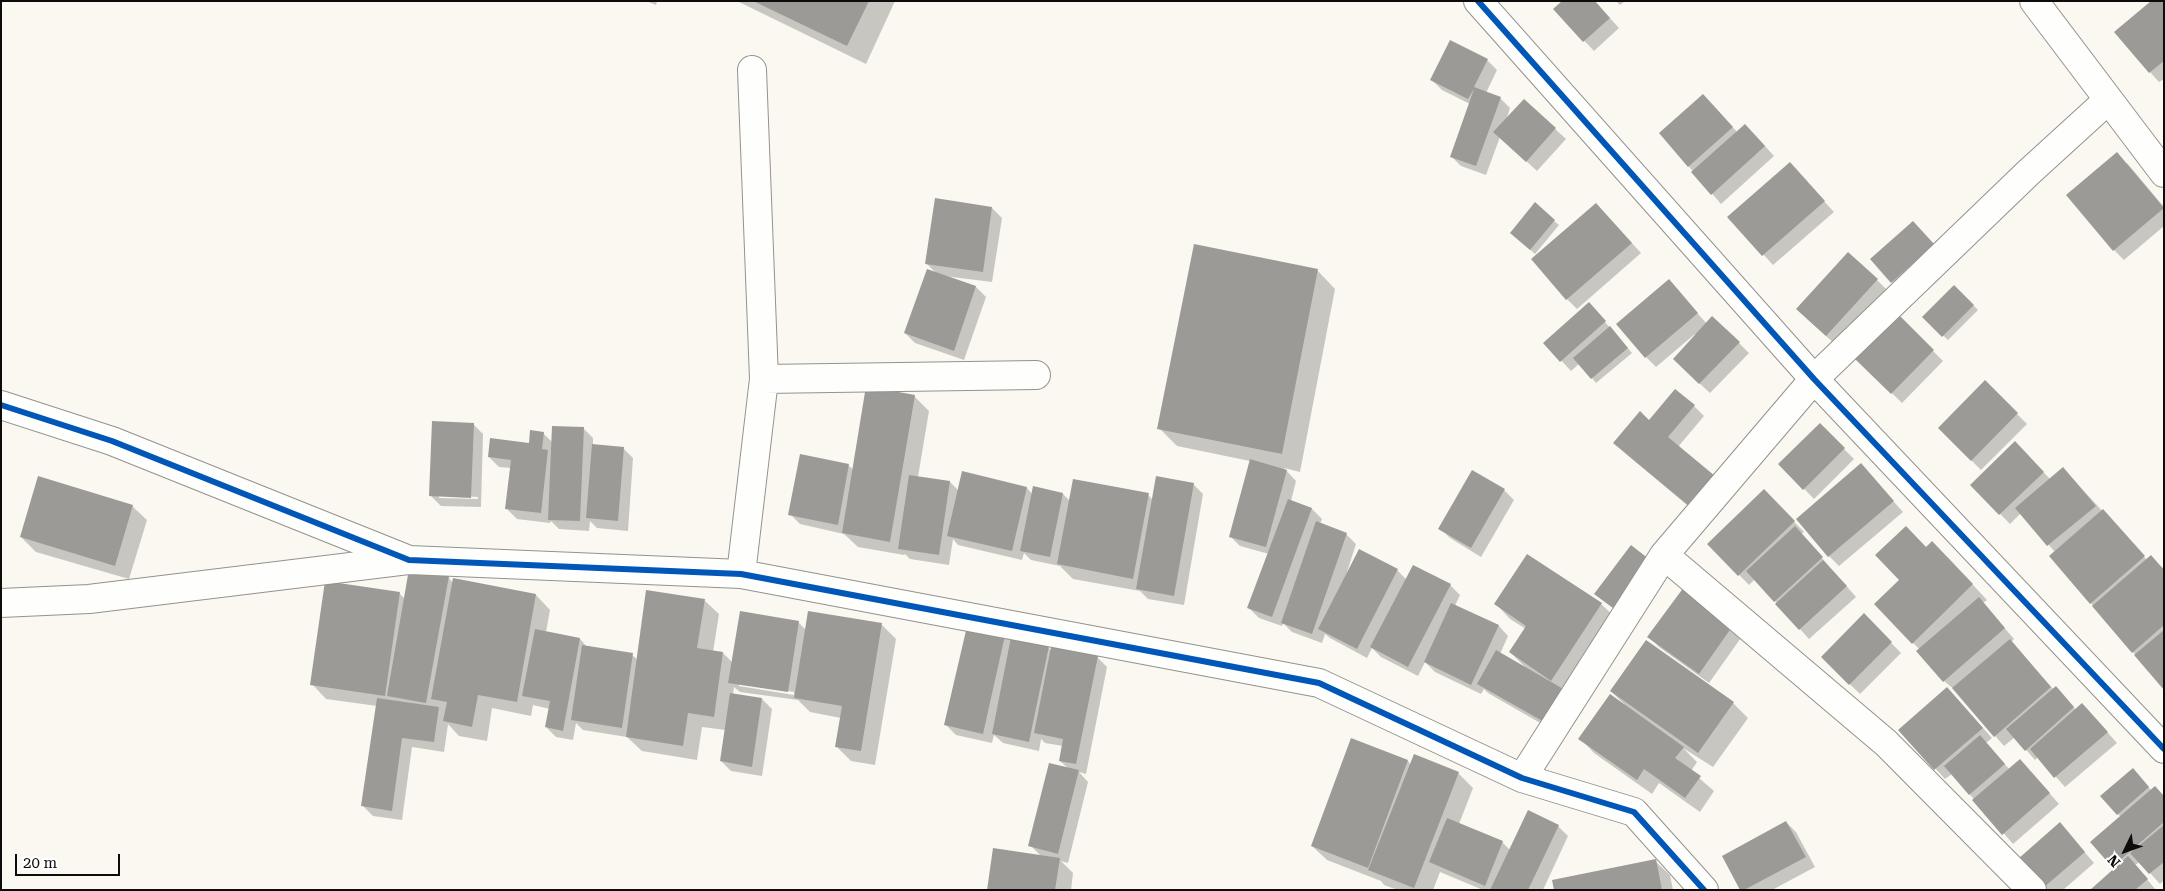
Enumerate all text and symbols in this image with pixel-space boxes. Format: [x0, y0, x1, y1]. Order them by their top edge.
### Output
north arrow [2100, 826, 2150, 876]
scale bar [18, 844, 122, 876]
text: N [2104, 852, 2123, 870]
text: 20 m [23, 854, 57, 872]

